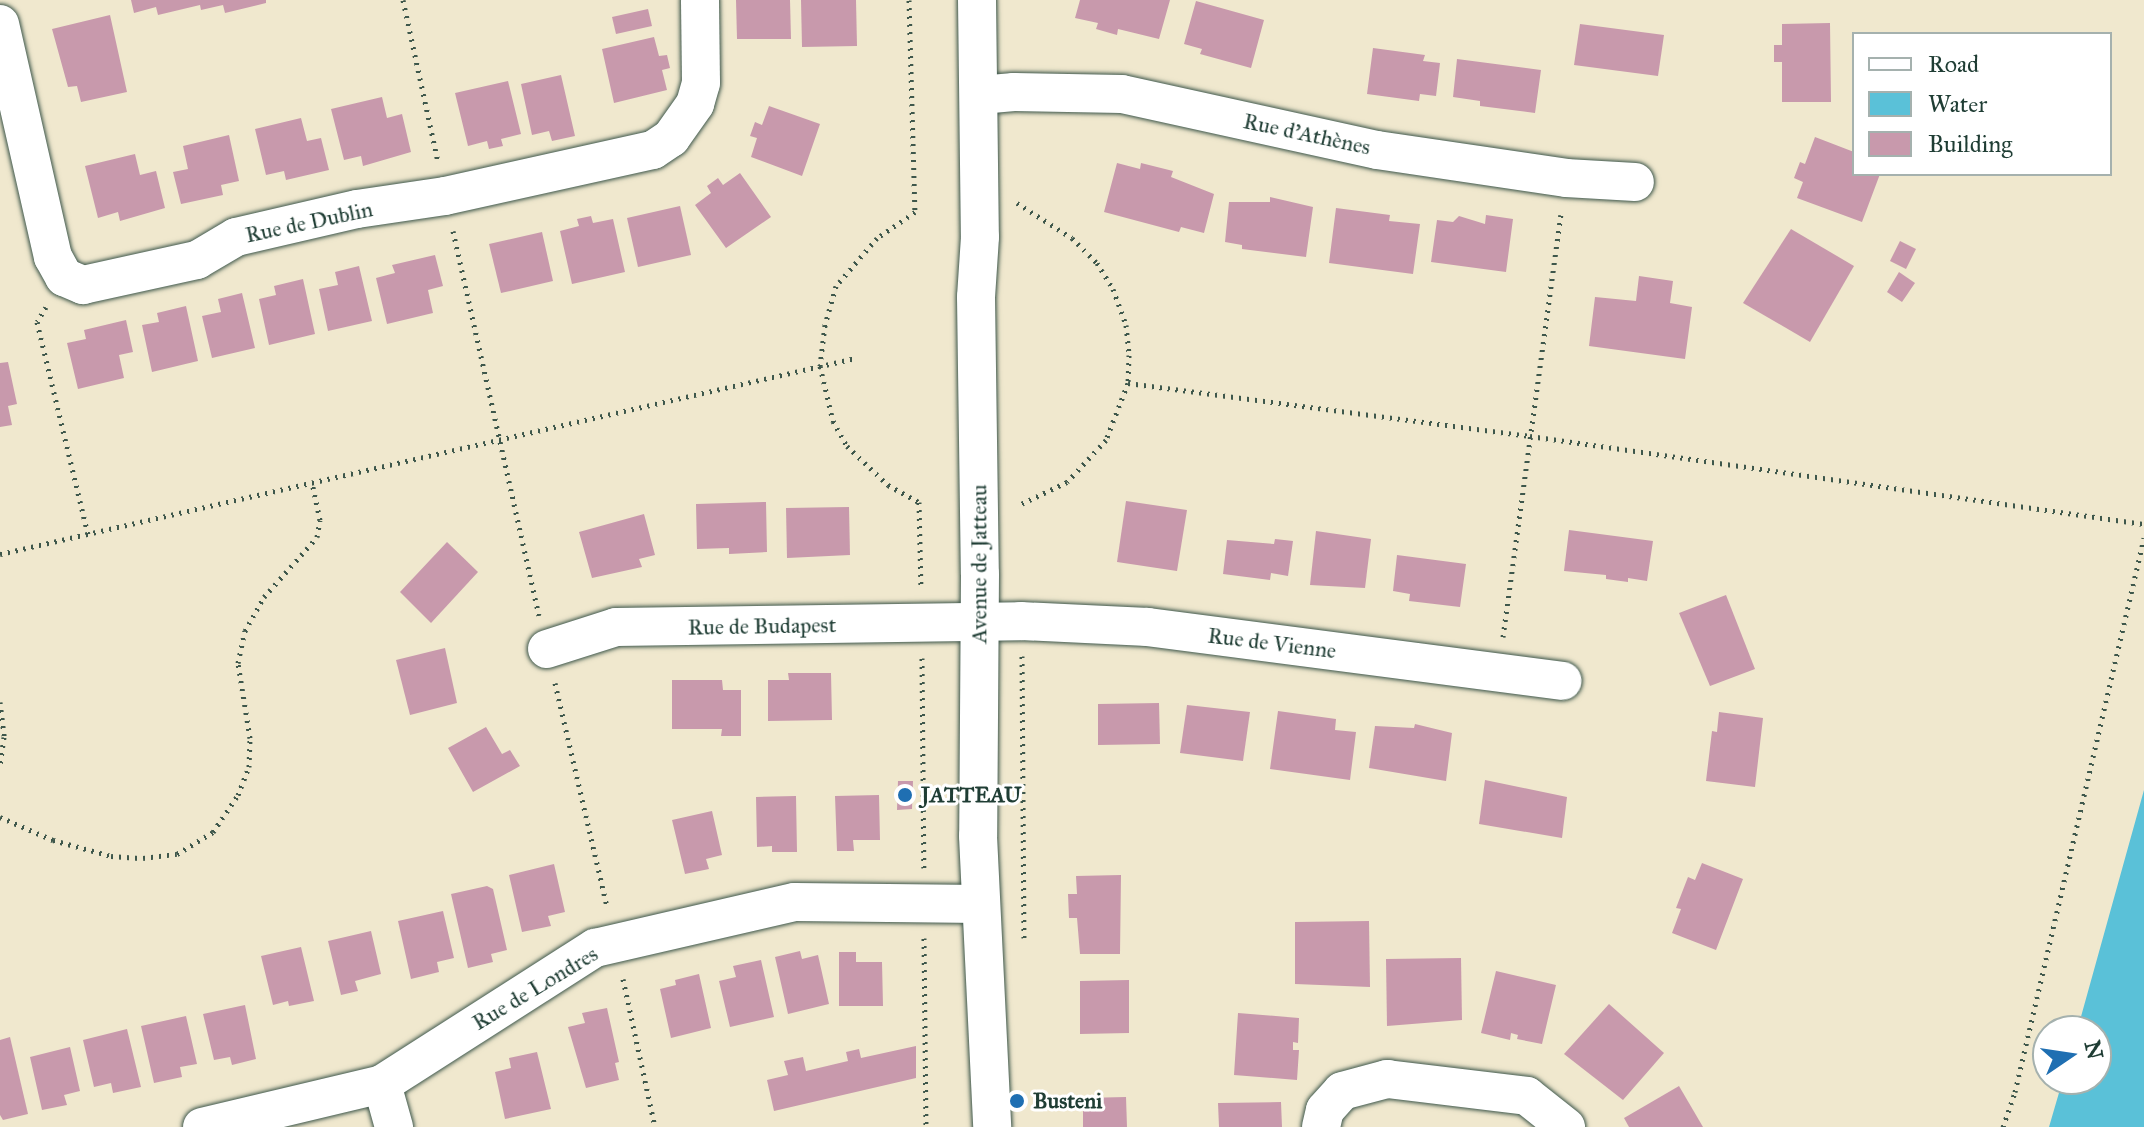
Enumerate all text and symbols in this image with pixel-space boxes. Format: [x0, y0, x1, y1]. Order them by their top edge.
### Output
legend [1852, 32, 2112, 176]
text: Road [1928, 49, 1979, 79]
text: Water [1928, 89, 1987, 119]
street label: Rue d'Athènes [1241, 108, 1373, 160]
text: Building [1928, 129, 2013, 159]
street label: Rue de Dublin [243, 196, 375, 248]
street label: Avenue de Jatteau [966, 484, 992, 644]
street label: Rue de Budapest [688, 612, 836, 640]
street label: Rue de Vienne [1206, 622, 1338, 664]
place label: JATTEAU [921, 782, 1021, 808]
marker: JATTEAU [896, 786, 914, 804]
street label: Rue de Londres [468, 940, 602, 1036]
north arrow [2032, 1015, 2112, 1095]
text: N [2079, 1038, 2109, 1062]
place label: Busteni [1033, 1088, 1102, 1114]
marker: Busteni [1008, 1092, 1026, 1110]

